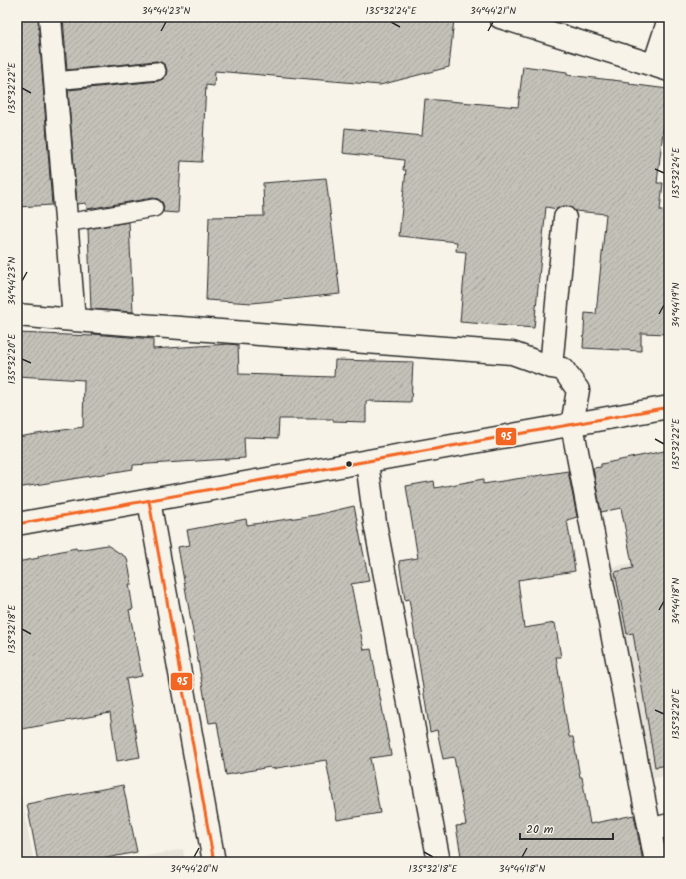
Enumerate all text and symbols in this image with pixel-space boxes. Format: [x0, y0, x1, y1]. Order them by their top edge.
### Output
text: 34°44'23"N [142, 3, 191, 19]
text: 135°32'24"E [365, 3, 418, 19]
text: 34°44'21"N [470, 3, 516, 19]
text: 135°32'22"E [4, 61, 20, 114]
text: 135°32'24"E [668, 146, 684, 199]
text: 34°44'23"N [4, 256, 20, 305]
text: 34°44'19"N [668, 282, 684, 328]
text: 135°32'20"E [4, 333, 20, 384]
text: 135°32'22"E [668, 417, 684, 470]
line badge: 95 [495, 427, 517, 446]
text: 95 [500, 428, 513, 446]
unlabelled marker [344, 459, 354, 469]
text: 34°44'18"N [668, 578, 684, 624]
text: 135°32'18"E [4, 603, 20, 653]
line badge: 95 [170, 672, 193, 691]
text: 95 [176, 673, 189, 691]
text: 135°32'20"E [668, 688, 684, 739]
scale bar [520, 815, 613, 841]
text: 20 m [526, 820, 554, 839]
text: 34°44'20"N [170, 861, 218, 877]
text: 135°32'18"E [409, 861, 459, 877]
text: 34°44'18"N [499, 861, 545, 877]

